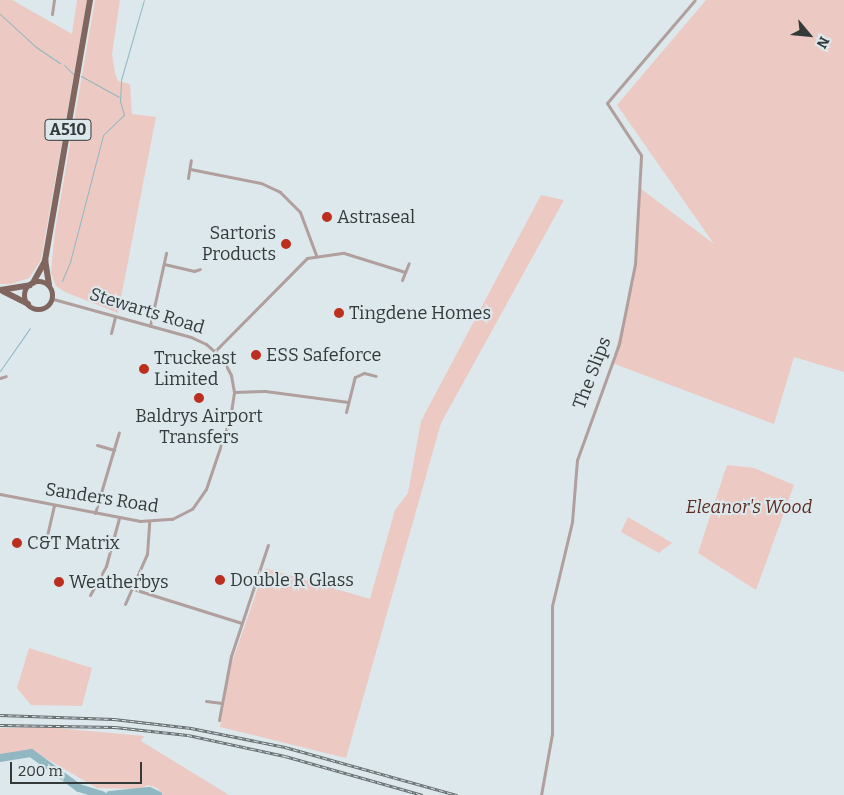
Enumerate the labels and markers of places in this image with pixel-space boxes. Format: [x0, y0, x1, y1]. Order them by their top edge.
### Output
place label: Astraseal [337, 206, 415, 228]
marker: Astraseal [321, 211, 333, 223]
place label: Sartoris Products [202, 223, 276, 266]
marker: Sartoris Products [280, 238, 292, 250]
place label: Tingdene Homes [349, 302, 491, 324]
marker: Tingdene Homes [333, 307, 345, 319]
place label: ESS Safeforce [266, 344, 381, 366]
place label: Truckeast Limited [154, 348, 236, 390]
marker: ESS Safeforce [250, 349, 262, 361]
marker: Truckeast Limited [138, 363, 150, 375]
marker: Baldrys Airport Transfers [193, 392, 205, 404]
place label: Baldrys Airport Transfers [135, 406, 263, 448]
place label: C&T Matrix [27, 532, 120, 554]
marker: C&T Matrix [11, 537, 23, 549]
place label: Double R Glass [230, 569, 354, 591]
place label: Weatherbys [69, 571, 169, 593]
marker: Double R Glass [214, 574, 226, 586]
marker: Weatherbys [53, 576, 65, 588]

